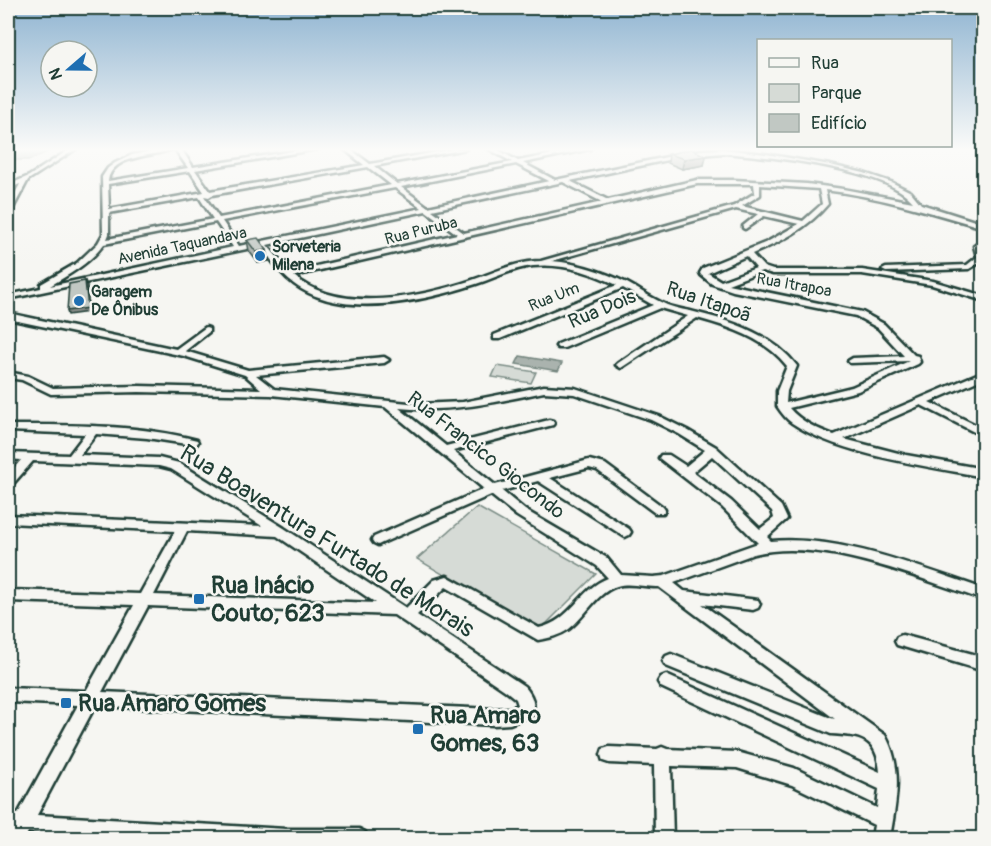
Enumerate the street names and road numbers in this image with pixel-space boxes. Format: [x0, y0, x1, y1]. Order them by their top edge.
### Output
street label: Rua Puruba [383, 212, 459, 250]
street label: Avenida Taquandava [116, 223, 248, 269]
street label: Rua Itrapoa [755, 269, 833, 301]
street label: Rua Itapoã [663, 276, 755, 328]
street label: Rua Um [526, 278, 582, 316]
street label: Rua Dois [564, 284, 640, 334]
street label: Rua Francico Giocondo [402, 386, 570, 524]
street label: Rua Boaventura Furtado de Morais [175, 438, 480, 644]

